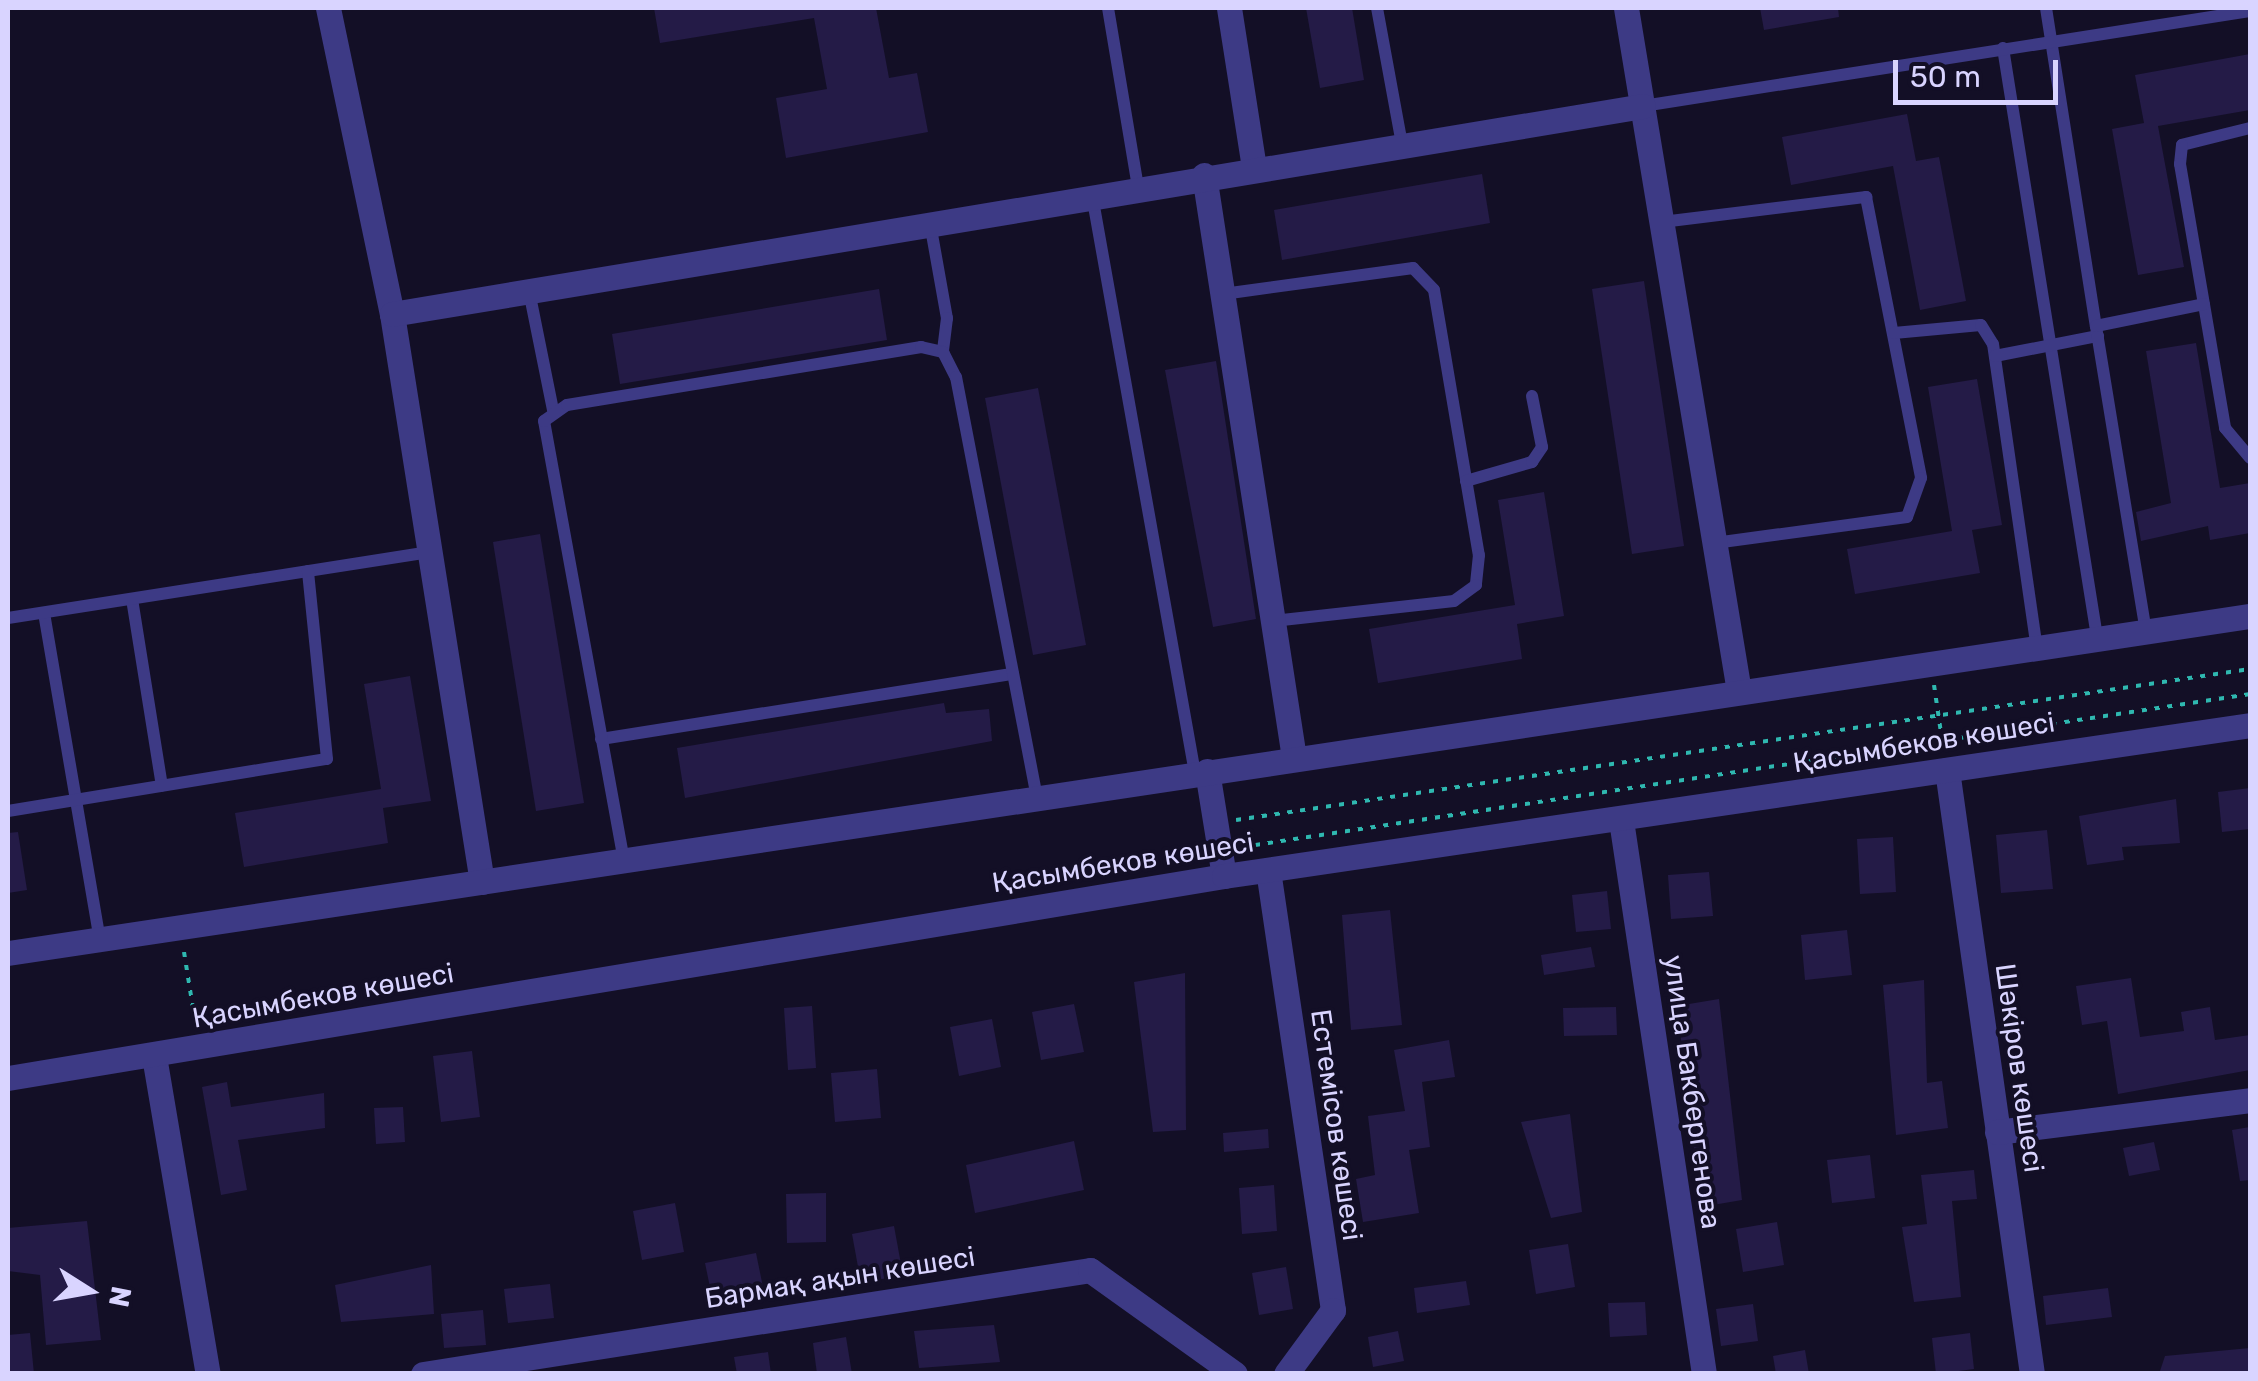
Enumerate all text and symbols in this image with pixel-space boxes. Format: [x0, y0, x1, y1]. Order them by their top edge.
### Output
scale bar [1898, 40, 2063, 102]
text: 50 m [1910, 59, 1981, 95]
street label: Қасымбеков көшесі [1791, 706, 2057, 780]
street label: Қасымбеков көшесі [990, 826, 1256, 900]
street label: улица Бакбергенова [1656, 953, 1728, 1231]
street label: Қасымбеков көшесі [190, 956, 456, 1036]
street label: Шәкіров көшесі [1988, 961, 2050, 1175]
street label: Естемісов көшесі [1303, 1007, 1369, 1243]
street label: Бармақ ақын көшесі [703, 1240, 977, 1316]
north arrow [40, 1241, 140, 1341]
text: N [102, 1284, 138, 1310]

